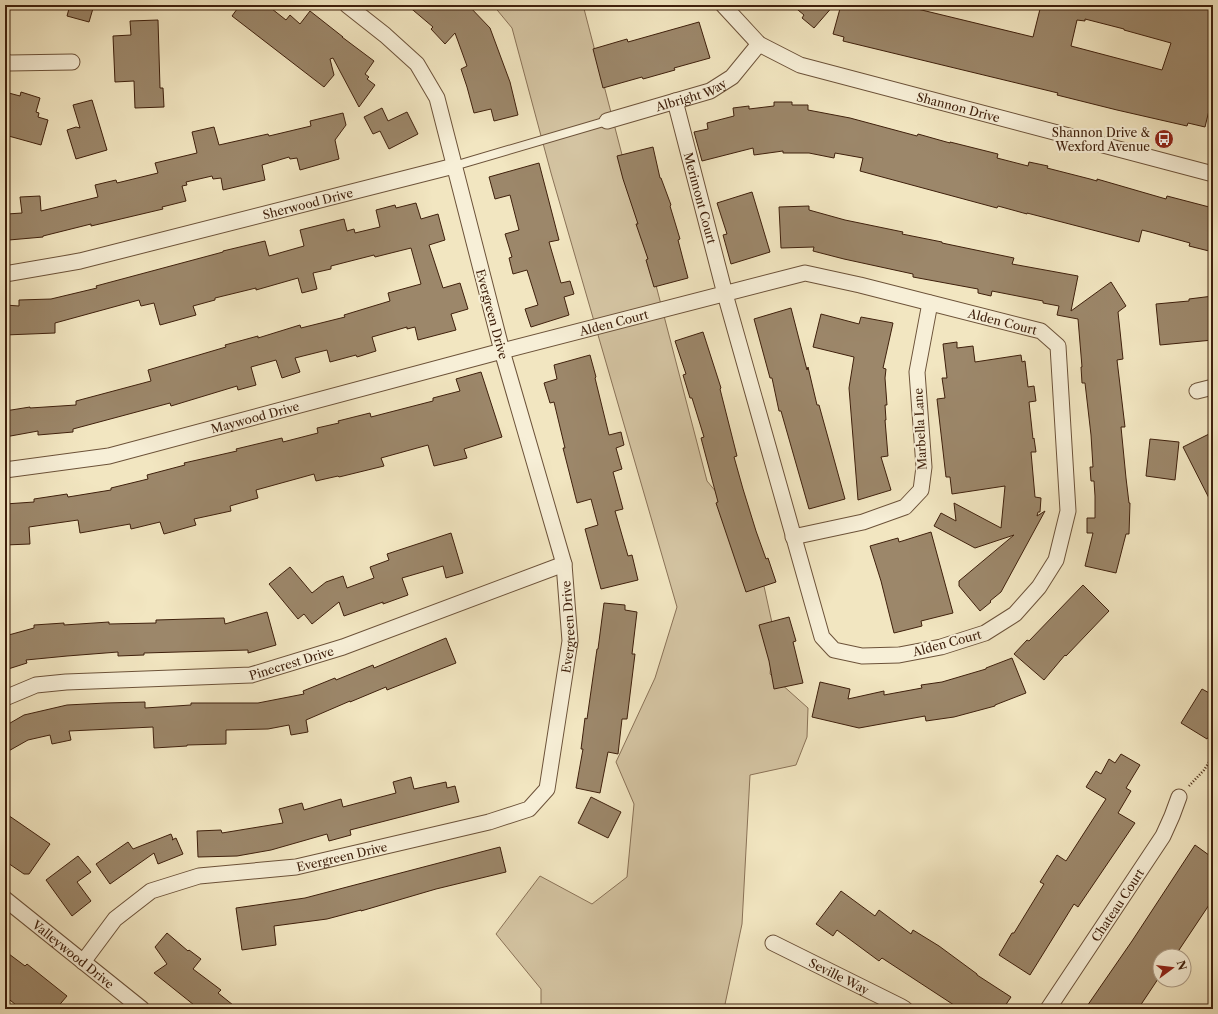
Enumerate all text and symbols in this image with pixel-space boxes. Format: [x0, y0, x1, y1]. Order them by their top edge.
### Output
street label: Albright Way [653, 75, 729, 114]
street label: Shannon Drive [915, 89, 1002, 125]
place label: Shannon Drive & Wexford Avenue [1052, 125, 1150, 154]
bus stop icon: Shannon Drive & Wexford Avenue [1153, 128, 1175, 150]
street label: Merimont Court [681, 151, 720, 246]
street label: Sherwood Drive [261, 184, 355, 222]
street label: Evergreen Drive [473, 267, 511, 361]
street label: Alden Court [966, 305, 1039, 337]
street label: Alden Court [577, 306, 650, 339]
street label: Marbella Lane [910, 387, 930, 470]
street label: Maywood Drive [209, 398, 301, 436]
street label: Evergreen Drive [558, 580, 578, 674]
street label: Alden Court [910, 626, 984, 660]
street label: Pinecrest Drive [247, 643, 336, 683]
street label: Evergreen Drive [295, 838, 389, 874]
street label: Chateau Court [1088, 865, 1147, 944]
street label: Valleywood Drive [29, 916, 118, 992]
north arrow [1152, 948, 1192, 988]
street label: Seville Way [807, 955, 872, 997]
text: N [1174, 959, 1190, 972]

